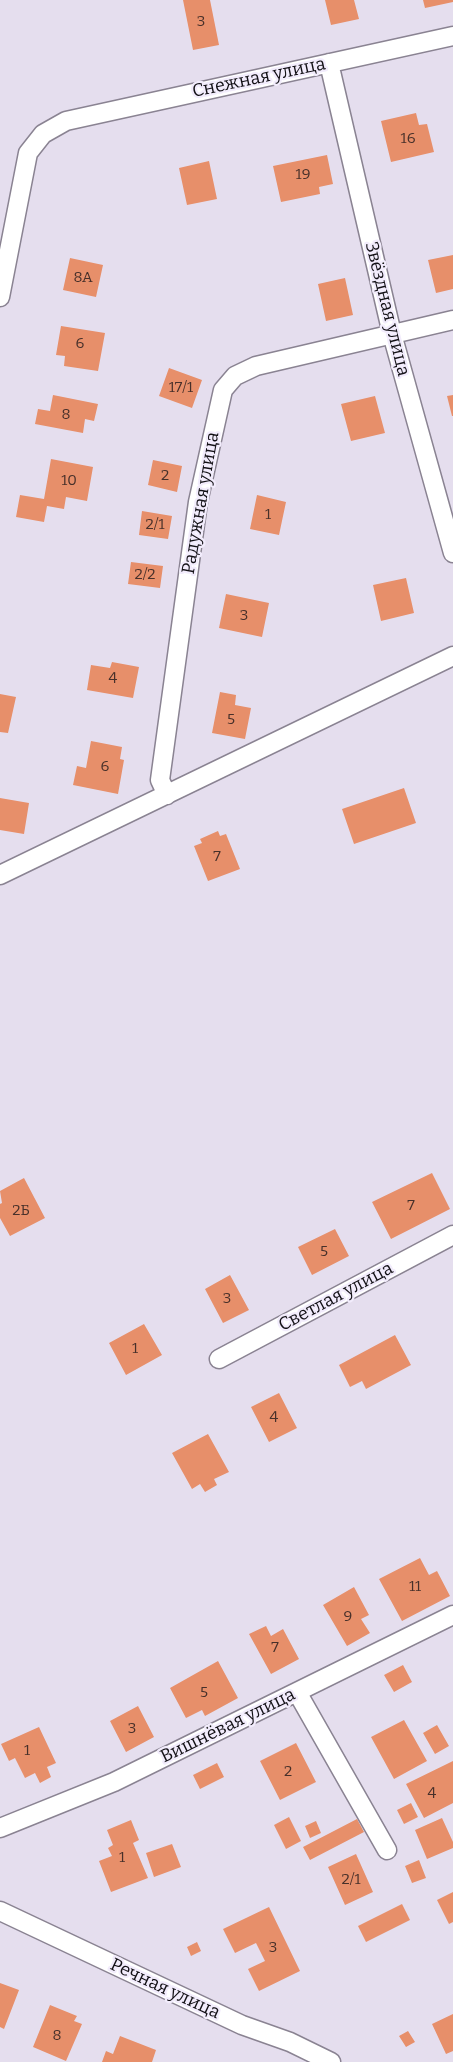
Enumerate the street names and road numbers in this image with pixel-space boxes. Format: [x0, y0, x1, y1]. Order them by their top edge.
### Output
street label: Снежная улица [190, 53, 328, 103]
street label: Звёздная улица [360, 240, 414, 378]
street label: Радужная улица [178, 430, 224, 576]
street label: Светлая улица [275, 1258, 397, 1336]
street label: Вишнёвая улица [157, 1684, 299, 1768]
street label: Речная улица [107, 1954, 223, 2024]

